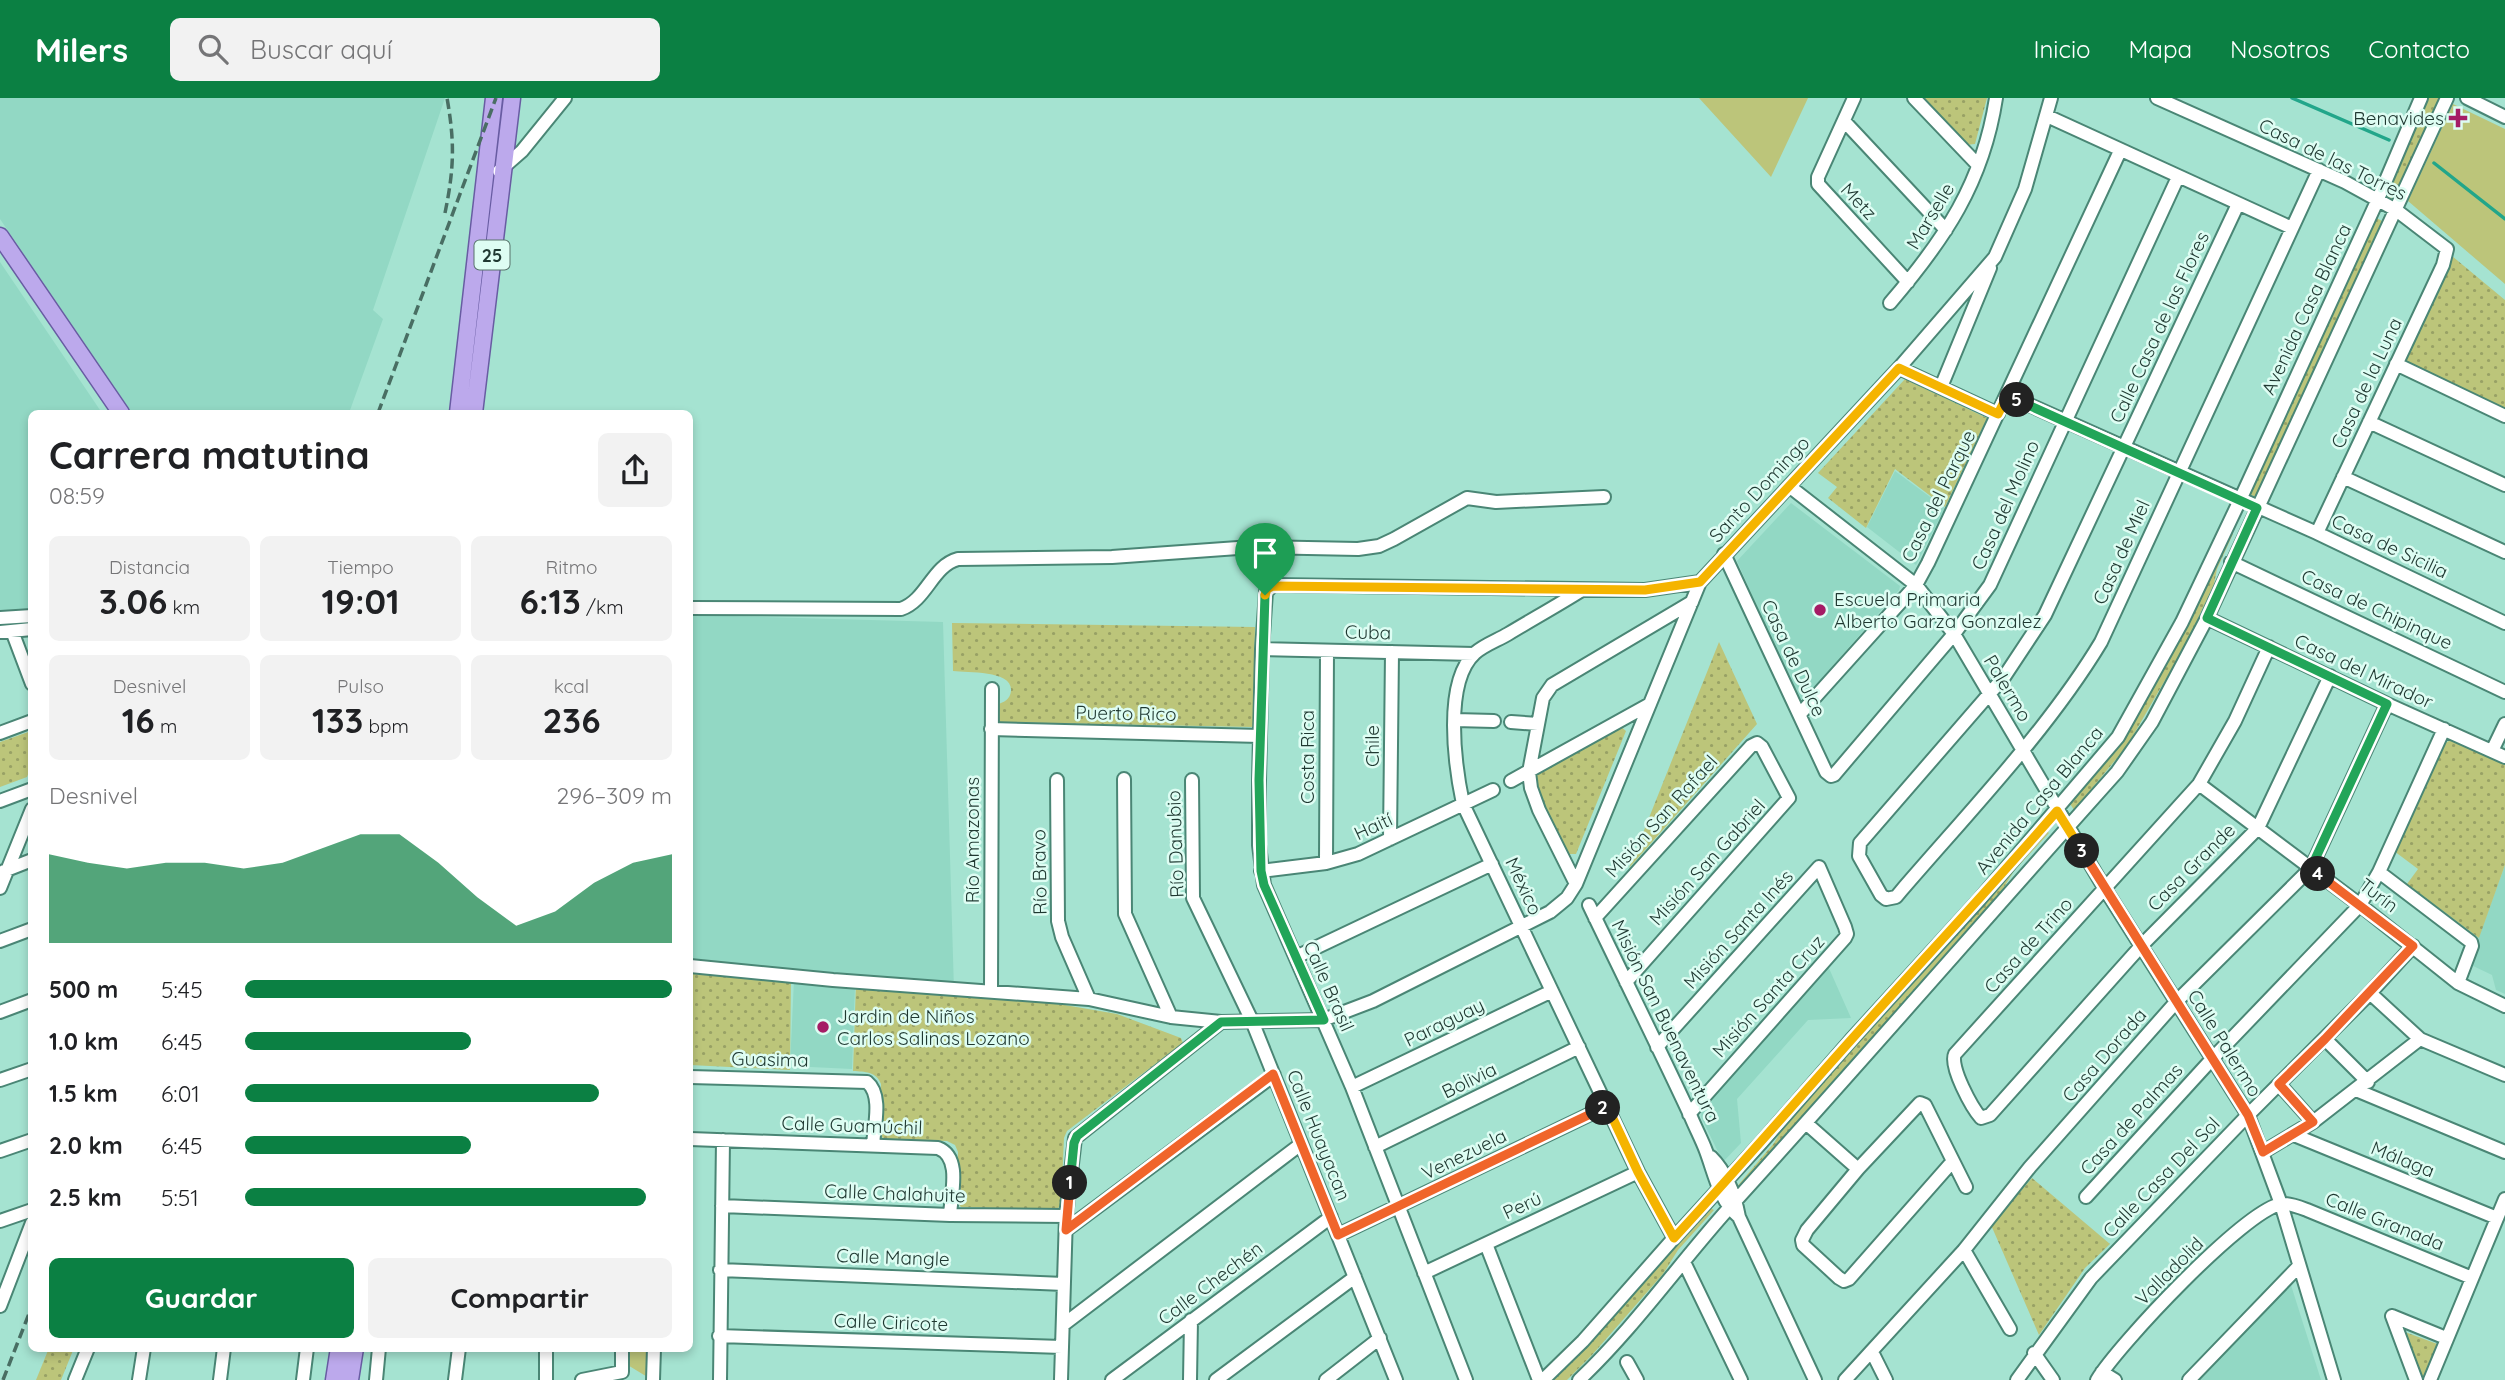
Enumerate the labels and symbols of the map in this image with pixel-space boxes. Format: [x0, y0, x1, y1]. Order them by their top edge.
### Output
place label: Benavides [2353, 106, 2444, 130]
marker: Benavides [2450, 110, 2466, 126]
street label: Casa de las Torres [2255, 113, 2411, 205]
street label: Metz [1836, 177, 1882, 225]
street label: Marselle [1901, 178, 1959, 254]
street label: Avenida Casa Blanca [2256, 220, 2356, 398]
street label: Calle Casa de las Flores [2104, 227, 2214, 427]
road number: 25 [475, 240, 510, 270]
street label: Casa de la Luna [2325, 314, 2407, 452]
pin: 5 [2000, 382, 2035, 418]
street label: Casa del Parque [1896, 426, 1980, 566]
street label: Santo Domingo [1704, 431, 1814, 547]
street label: Casa del Molino [1966, 436, 2044, 574]
street label: Casa de Miel [2087, 496, 2155, 608]
street label: Casa de Sicilia [2328, 509, 2452, 583]
pin [1235, 523, 1295, 595]
street label: Casa de Chipinque [2298, 563, 2456, 655]
place label: Escuela Primaria Alberto Garza Gonzalez [1834, 587, 2042, 633]
street label: Casa de Dulce [1756, 596, 1832, 720]
marker: Escuela Primaria Alberto Garza Gonzalez [1812, 602, 1828, 618]
street label: Cuba [1345, 620, 1391, 644]
street label: Casa del Mirador [2291, 628, 2438, 714]
street label: Palermo [1979, 650, 2037, 726]
street label: Puerto Rico [1075, 700, 1177, 726]
street label: Costa Rica [1295, 710, 1319, 804]
street label: Avenida Casa Blanca [1970, 721, 2108, 879]
street label: Chile [1360, 725, 1384, 767]
street label: Misión San Rafael [1600, 750, 1722, 882]
street label: Río Amazonas [960, 777, 984, 903]
street label: Río Danubio [1161, 790, 1189, 898]
street label: Misión San Gabriel [1644, 794, 1770, 930]
street label: Haití [1350, 806, 1397, 845]
street label: Casa Grande [2142, 818, 2240, 916]
street label: Río Bravo [1026, 829, 1052, 915]
pin: 3 [2064, 834, 2100, 868]
street label: México [1500, 853, 1548, 919]
pin: 4 [2300, 856, 2336, 892]
street label: Misión Santa Inés [1678, 864, 1798, 994]
street label: Turín [2355, 873, 2403, 917]
street label: Casa de Trino [1979, 892, 2077, 998]
street label: Misión San Buenaventura [1606, 916, 1726, 1126]
street label: Misión Santa Cruz [1707, 930, 1829, 1062]
street label: Calle Brasil [1298, 937, 1360, 1035]
street label: Calle Palermo [2182, 985, 2268, 1101]
street label: Paraguay [1400, 992, 1488, 1052]
street label: Casa Dorada [2057, 1003, 2151, 1107]
place label: Jardin de Niños Carlos Salinas Lozano [837, 1004, 1030, 1050]
marker: Jardin de Niños Carlos Salinas Lozano [815, 1019, 831, 1035]
street label: Guasima [731, 1046, 809, 1072]
street label: Bolivia [1438, 1057, 1500, 1103]
street label: Casa de Palmas [2075, 1058, 2187, 1180]
street label: Calle Huayacan [1282, 1066, 1356, 1204]
pin: 2 [1586, 1090, 1620, 1126]
street label: Calle Guamúchil [781, 1111, 923, 1139]
street label: Calle Casa Del Sol [2097, 1112, 2225, 1242]
street label: Venezuela [1418, 1123, 1510, 1185]
street label: Málaga [2368, 1135, 2438, 1183]
pin: 1 [1052, 1166, 1088, 1200]
street label: Calle Chalahuite [824, 1179, 966, 1207]
street label: Perú [1499, 1186, 1545, 1224]
street label: Calle Granada [2322, 1186, 2448, 1256]
street label: Valladolid [2130, 1232, 2208, 1310]
street label: Calle Chechén [1153, 1236, 1267, 1330]
street label: Calle Mangle [836, 1243, 950, 1271]
street label: Calle Ciricote [833, 1308, 949, 1336]

